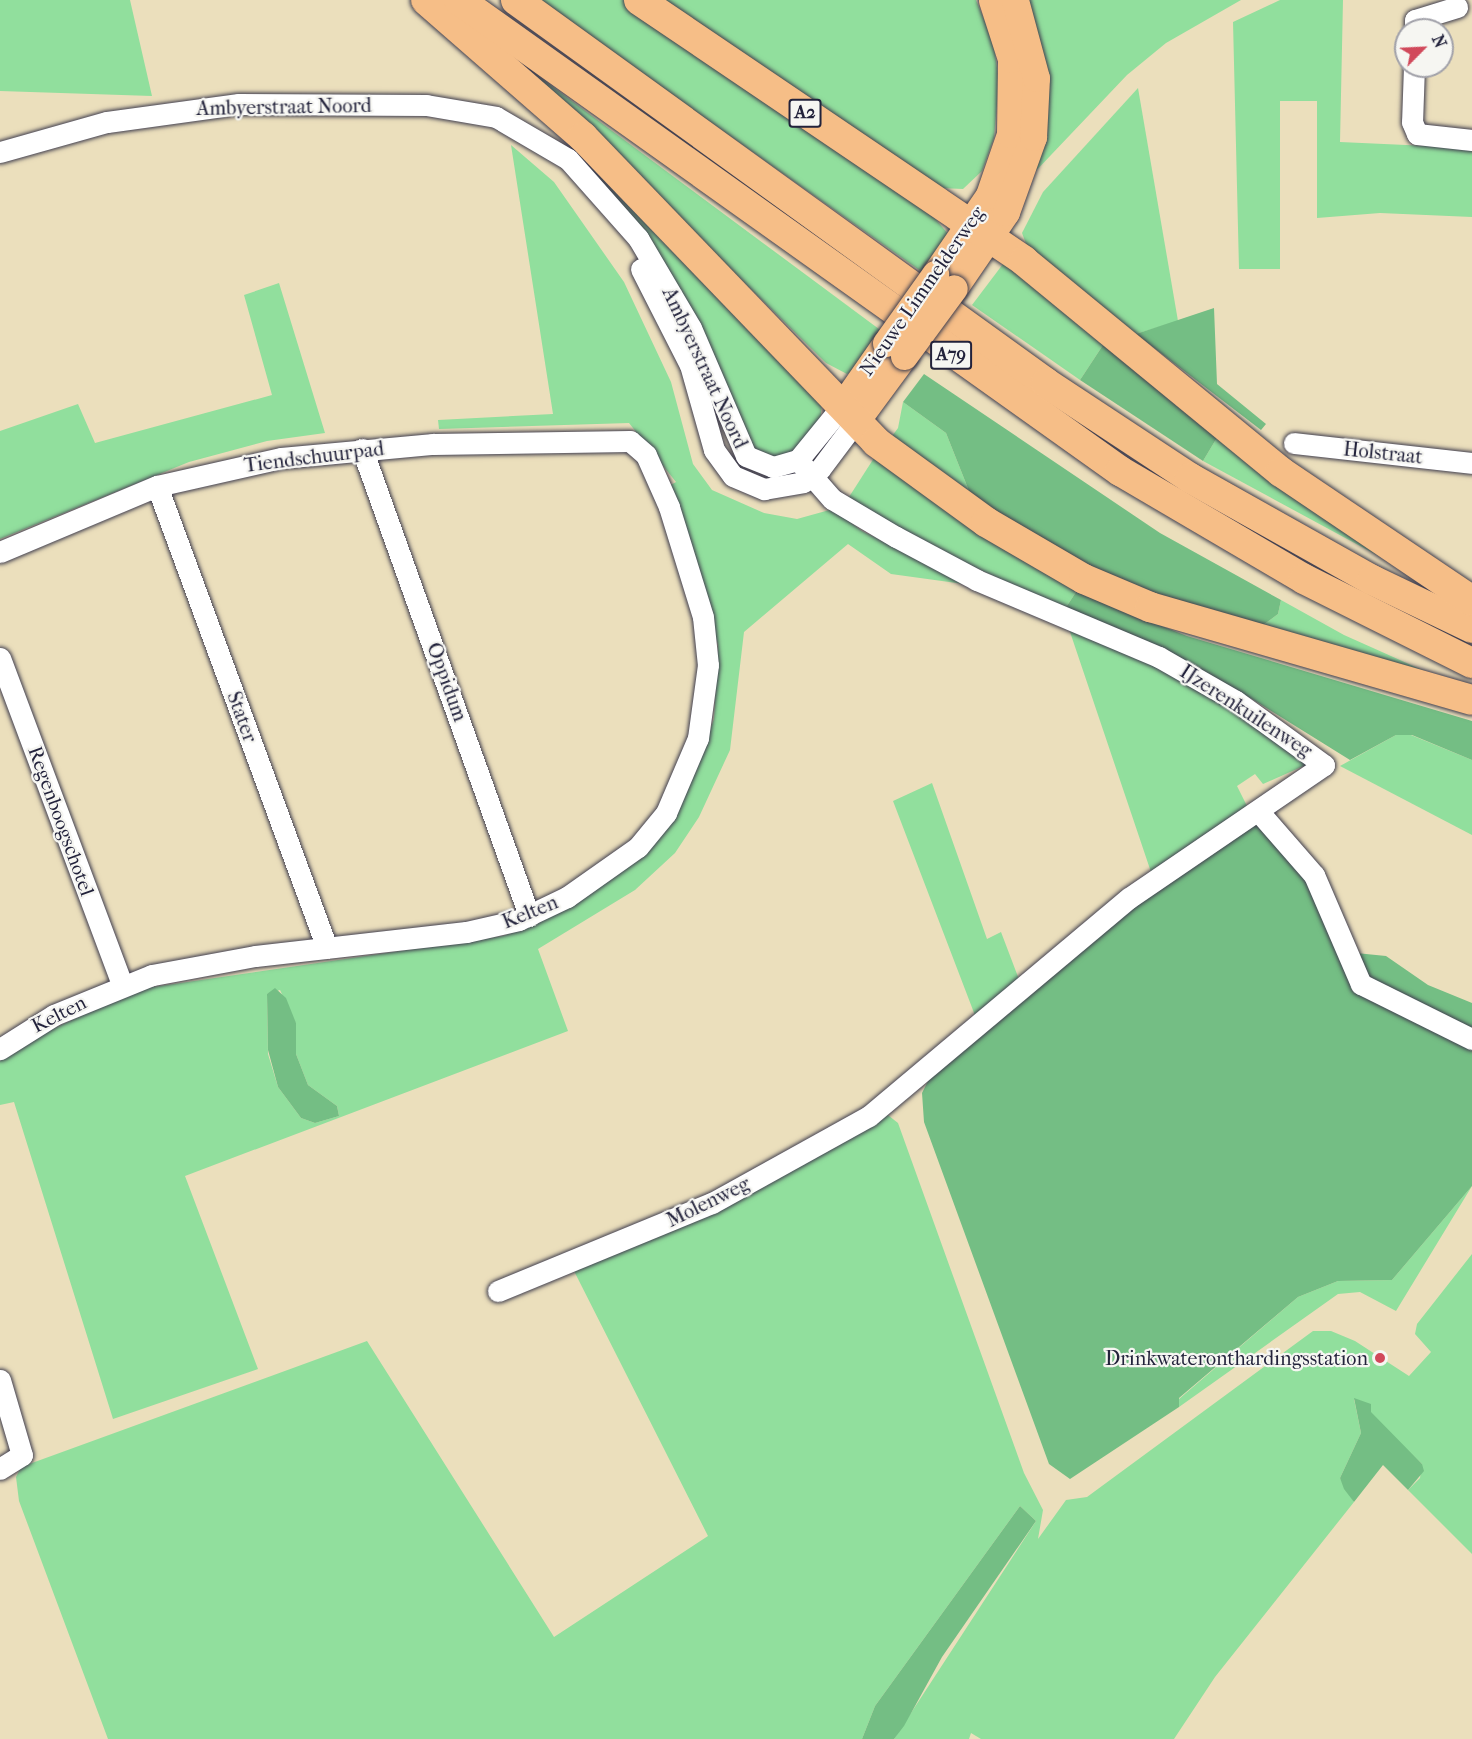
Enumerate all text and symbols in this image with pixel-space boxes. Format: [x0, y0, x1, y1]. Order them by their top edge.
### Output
north arrow [1394, 18, 1454, 78]
text: N [1428, 32, 1450, 51]
street label: Ambyerstraat Noord [196, 93, 372, 121]
road number: A2 [788, 98, 822, 128]
street label: Nieuwe Limmelderweg [854, 202, 990, 380]
street label: Ambyerstraat Noord [657, 284, 753, 452]
road number: A79 [930, 340, 972, 370]
street label: Tiendschuurpad [243, 437, 385, 477]
street label: Holstraat [1342, 437, 1424, 469]
street label: Oppidum [422, 639, 472, 725]
street label: IJzerenkuilenweg [1175, 659, 1317, 763]
street label: Stater [222, 688, 262, 746]
street label: Regenboogschotel [23, 743, 99, 899]
street label: Kelten [499, 890, 561, 934]
street label: Kelten [28, 990, 90, 1038]
street label: Molenweg [662, 1172, 754, 1232]
place label: Drinkwateronthardingsstation [1105, 1346, 1368, 1370]
marker: Drinkwateronthardingsstation [1373, 1351, 1387, 1365]

